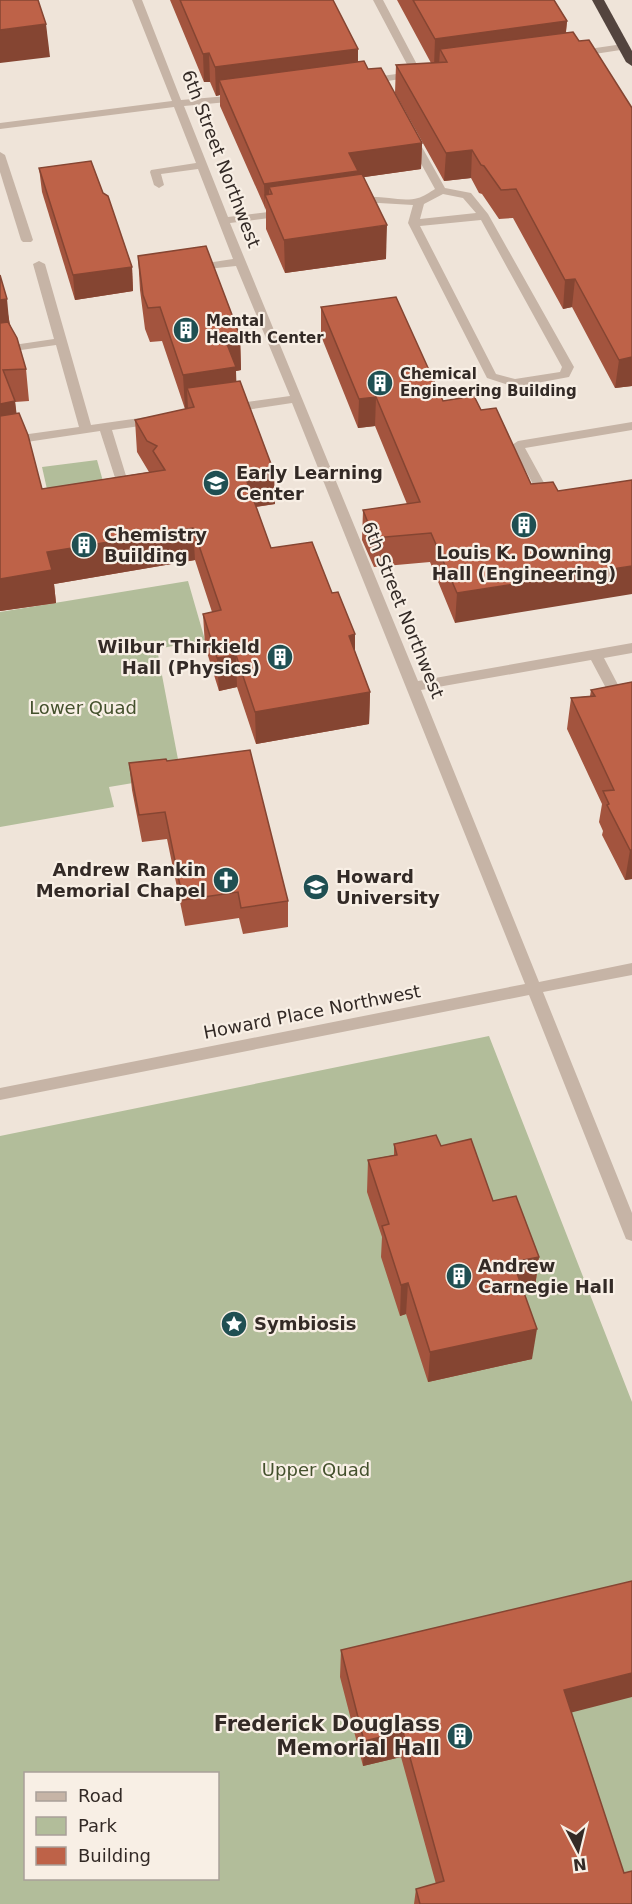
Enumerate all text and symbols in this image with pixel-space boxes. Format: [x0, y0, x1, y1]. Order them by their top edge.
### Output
street label: 6th Street Northwest [178, 67, 265, 251]
place label: Mental Health Center [206, 312, 324, 347]
building icon: Mental Health Center [171, 315, 201, 345]
place label: Chemical Engineering Building [400, 365, 577, 400]
building icon: Chemical Engineering Building [365, 368, 395, 398]
place label: Early Learning Center [236, 462, 383, 504]
school or university icon: Early Learning Center [201, 468, 231, 498]
building icon: Louis K. Downing Hall (Engineering) [509, 510, 539, 540]
street label: 6th Street Northwest [358, 518, 449, 701]
place label: Chemistry Building [104, 524, 207, 566]
building icon: Chemistry Building [69, 530, 99, 560]
place label: Louis K. Downing Hall (Engineering) [432, 542, 616, 584]
place label: Wilbur Thirkield Hall (Physics) [97, 636, 260, 678]
building icon: Wilbur Thirkield Hall (Physics) [265, 642, 295, 672]
park label: Lower Quad [29, 697, 137, 718]
place label: Andrew Rankin Memorial Chapel [36, 859, 206, 901]
church icon: Andrew Rankin Memorial Chapel [211, 865, 241, 895]
place label: Howard University [336, 866, 440, 908]
school or university icon: Howard University [301, 872, 331, 902]
street label: Howard Place Northwest [202, 980, 422, 1043]
place label: Andrew Carnegie Hall [478, 1255, 614, 1297]
building icon: Andrew Carnegie Hall [444, 1261, 474, 1291]
place icon: Symbiosis [219, 1309, 249, 1339]
place label: Symbiosis [254, 1313, 356, 1334]
park label: Upper Quad [262, 1459, 370, 1480]
place label: Frederick Douglass Memorial Hall [214, 1712, 440, 1760]
building icon: Frederick Douglass Memorial Hall [445, 1721, 475, 1751]
legend [24, 1772, 219, 1880]
text: Road [78, 1785, 123, 1806]
text: Park [78, 1815, 117, 1836]
north arrow [548, 1820, 608, 1880]
text: Building [78, 1845, 151, 1866]
text: N [572, 1854, 588, 1875]

